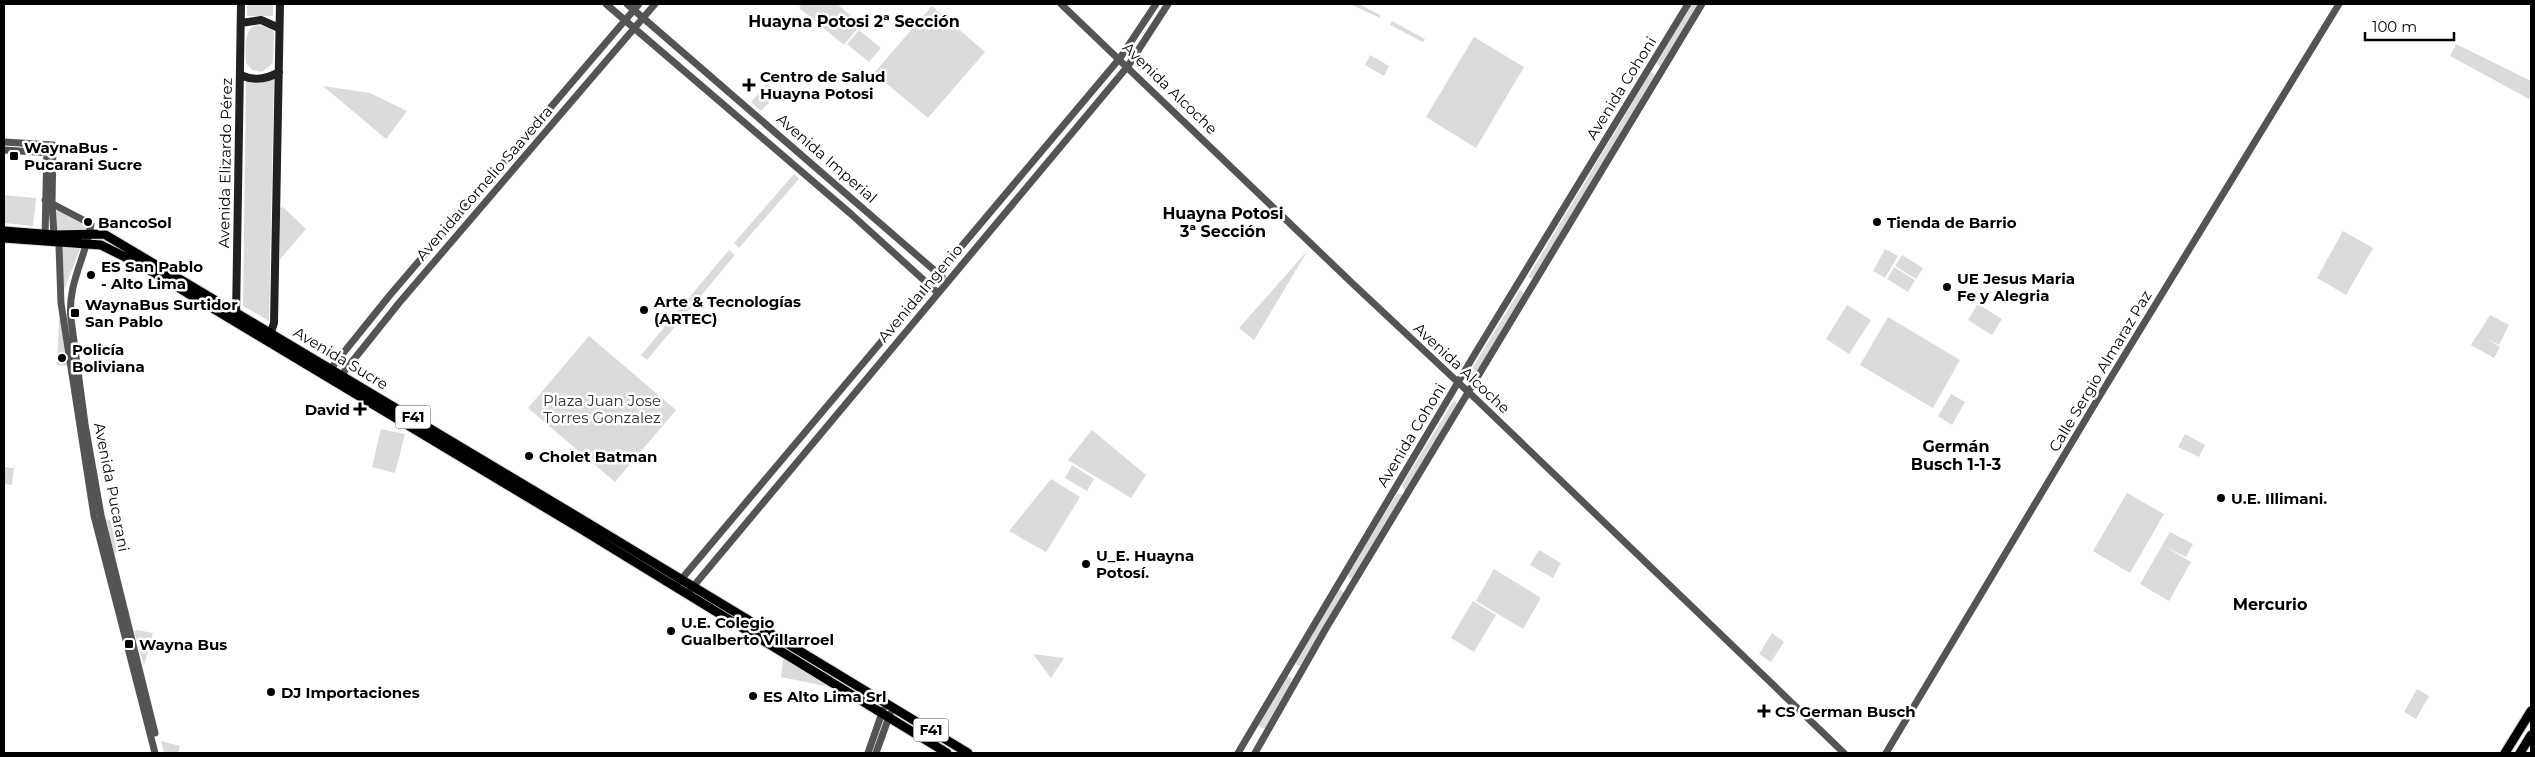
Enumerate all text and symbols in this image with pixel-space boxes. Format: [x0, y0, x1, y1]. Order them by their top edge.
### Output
scale bar [2365, 10, 2454, 42]
district label: Huayna Potosi 2ª Sección [748, 12, 960, 31]
text: 100 m [2372, 17, 2417, 36]
street label: Avenida Cohoni [1582, 33, 1660, 143]
street label: Avenida Alcoche [1119, 38, 1221, 138]
place label: Centro de Salud Huayna Potosi [760, 67, 885, 103]
street label: Avenida Elizardo Pérez [214, 77, 236, 248]
marker: Centro de Salud Huayna Potosi [742, 78, 756, 92]
street label: Avenida Cornelio Saavedra [412, 102, 556, 264]
street label: Avenida Imperial [773, 109, 881, 207]
place label: WaynaBus - Pucarani Sucre [24, 138, 142, 174]
marker: WaynaBus - Pucarani Sucre [8, 150, 20, 162]
district label: Huayna Potosi 3ª Sección [1162, 204, 1284, 241]
place label: BancoSol [98, 213, 172, 232]
place label: Tienda de Barrio [1887, 213, 2017, 232]
marker: BancoSol [82, 216, 94, 228]
marker: Tienda de Barrio [1871, 216, 1883, 228]
street label: Avenida Ingenio [873, 240, 967, 346]
place label: ES San Pablo - Alto Lima [101, 257, 203, 293]
marker: ES San Pablo - Alto Lima [85, 269, 97, 281]
place label: UE Jesus Maria Fe y Alegria [1957, 269, 2075, 305]
marker: UE Jesus Maria Fe y Alegria [1941, 281, 1953, 293]
street label: Calle Sergio Almaraz Paz [2044, 287, 2156, 455]
place label: Arte & Tecnologías (ARTEC) [653, 292, 801, 328]
place label: WaynaBus Surtidor San Pablo [85, 295, 238, 331]
marker: Arte & Tecnologías (ARTEC) [638, 304, 650, 316]
marker: WaynaBus Surtidor San Pablo [69, 307, 81, 319]
street label: Avenida Alcoche [1410, 319, 1514, 417]
street label: Avenida Sucre [290, 322, 392, 394]
place label: Policía Boliviana [72, 340, 145, 376]
marker: Policía Boliviana [56, 352, 68, 364]
street label: Avenida Cohoni [1373, 380, 1449, 490]
park label: Plaza Juan Jose Torres Gonzalez [543, 391, 661, 427]
place label: David [305, 400, 350, 419]
marker: David [354, 403, 366, 415]
road number: F41 [396, 406, 430, 428]
street label: Avenida Pucarani [90, 421, 134, 553]
district label: Germán Busch 1-1-3 [1911, 437, 2001, 474]
place label: Cholet Batman [539, 447, 657, 466]
marker: Cholet Batman [523, 450, 535, 462]
place label: U.E. Illimani. [2231, 489, 2327, 508]
marker: U.E. Illimani. [2215, 492, 2227, 504]
place label: U_E. Huayna Potosí. [1096, 546, 1194, 582]
marker: U_E. Huayna Potosí. [1080, 558, 1092, 570]
district label: Mercurio [2233, 595, 2307, 614]
place label: U.E. Colegio Gualberto Villarroel [681, 613, 834, 649]
marker: U.E. Colegio Gualberto Villarroel [665, 625, 677, 637]
place label: Wayna Bus [139, 635, 227, 654]
marker: Wayna Bus [123, 638, 135, 650]
place label: DJ Importaciones [281, 683, 420, 702]
marker: DJ Importaciones [265, 686, 277, 698]
place label: ES Alto Lima Srl [763, 687, 887, 706]
marker: ES Alto Lima Srl [747, 690, 759, 702]
place label: CS German Busch [1775, 702, 1916, 721]
marker: CS German Busch [1757, 704, 1771, 718]
road number: F41 [914, 718, 948, 742]

